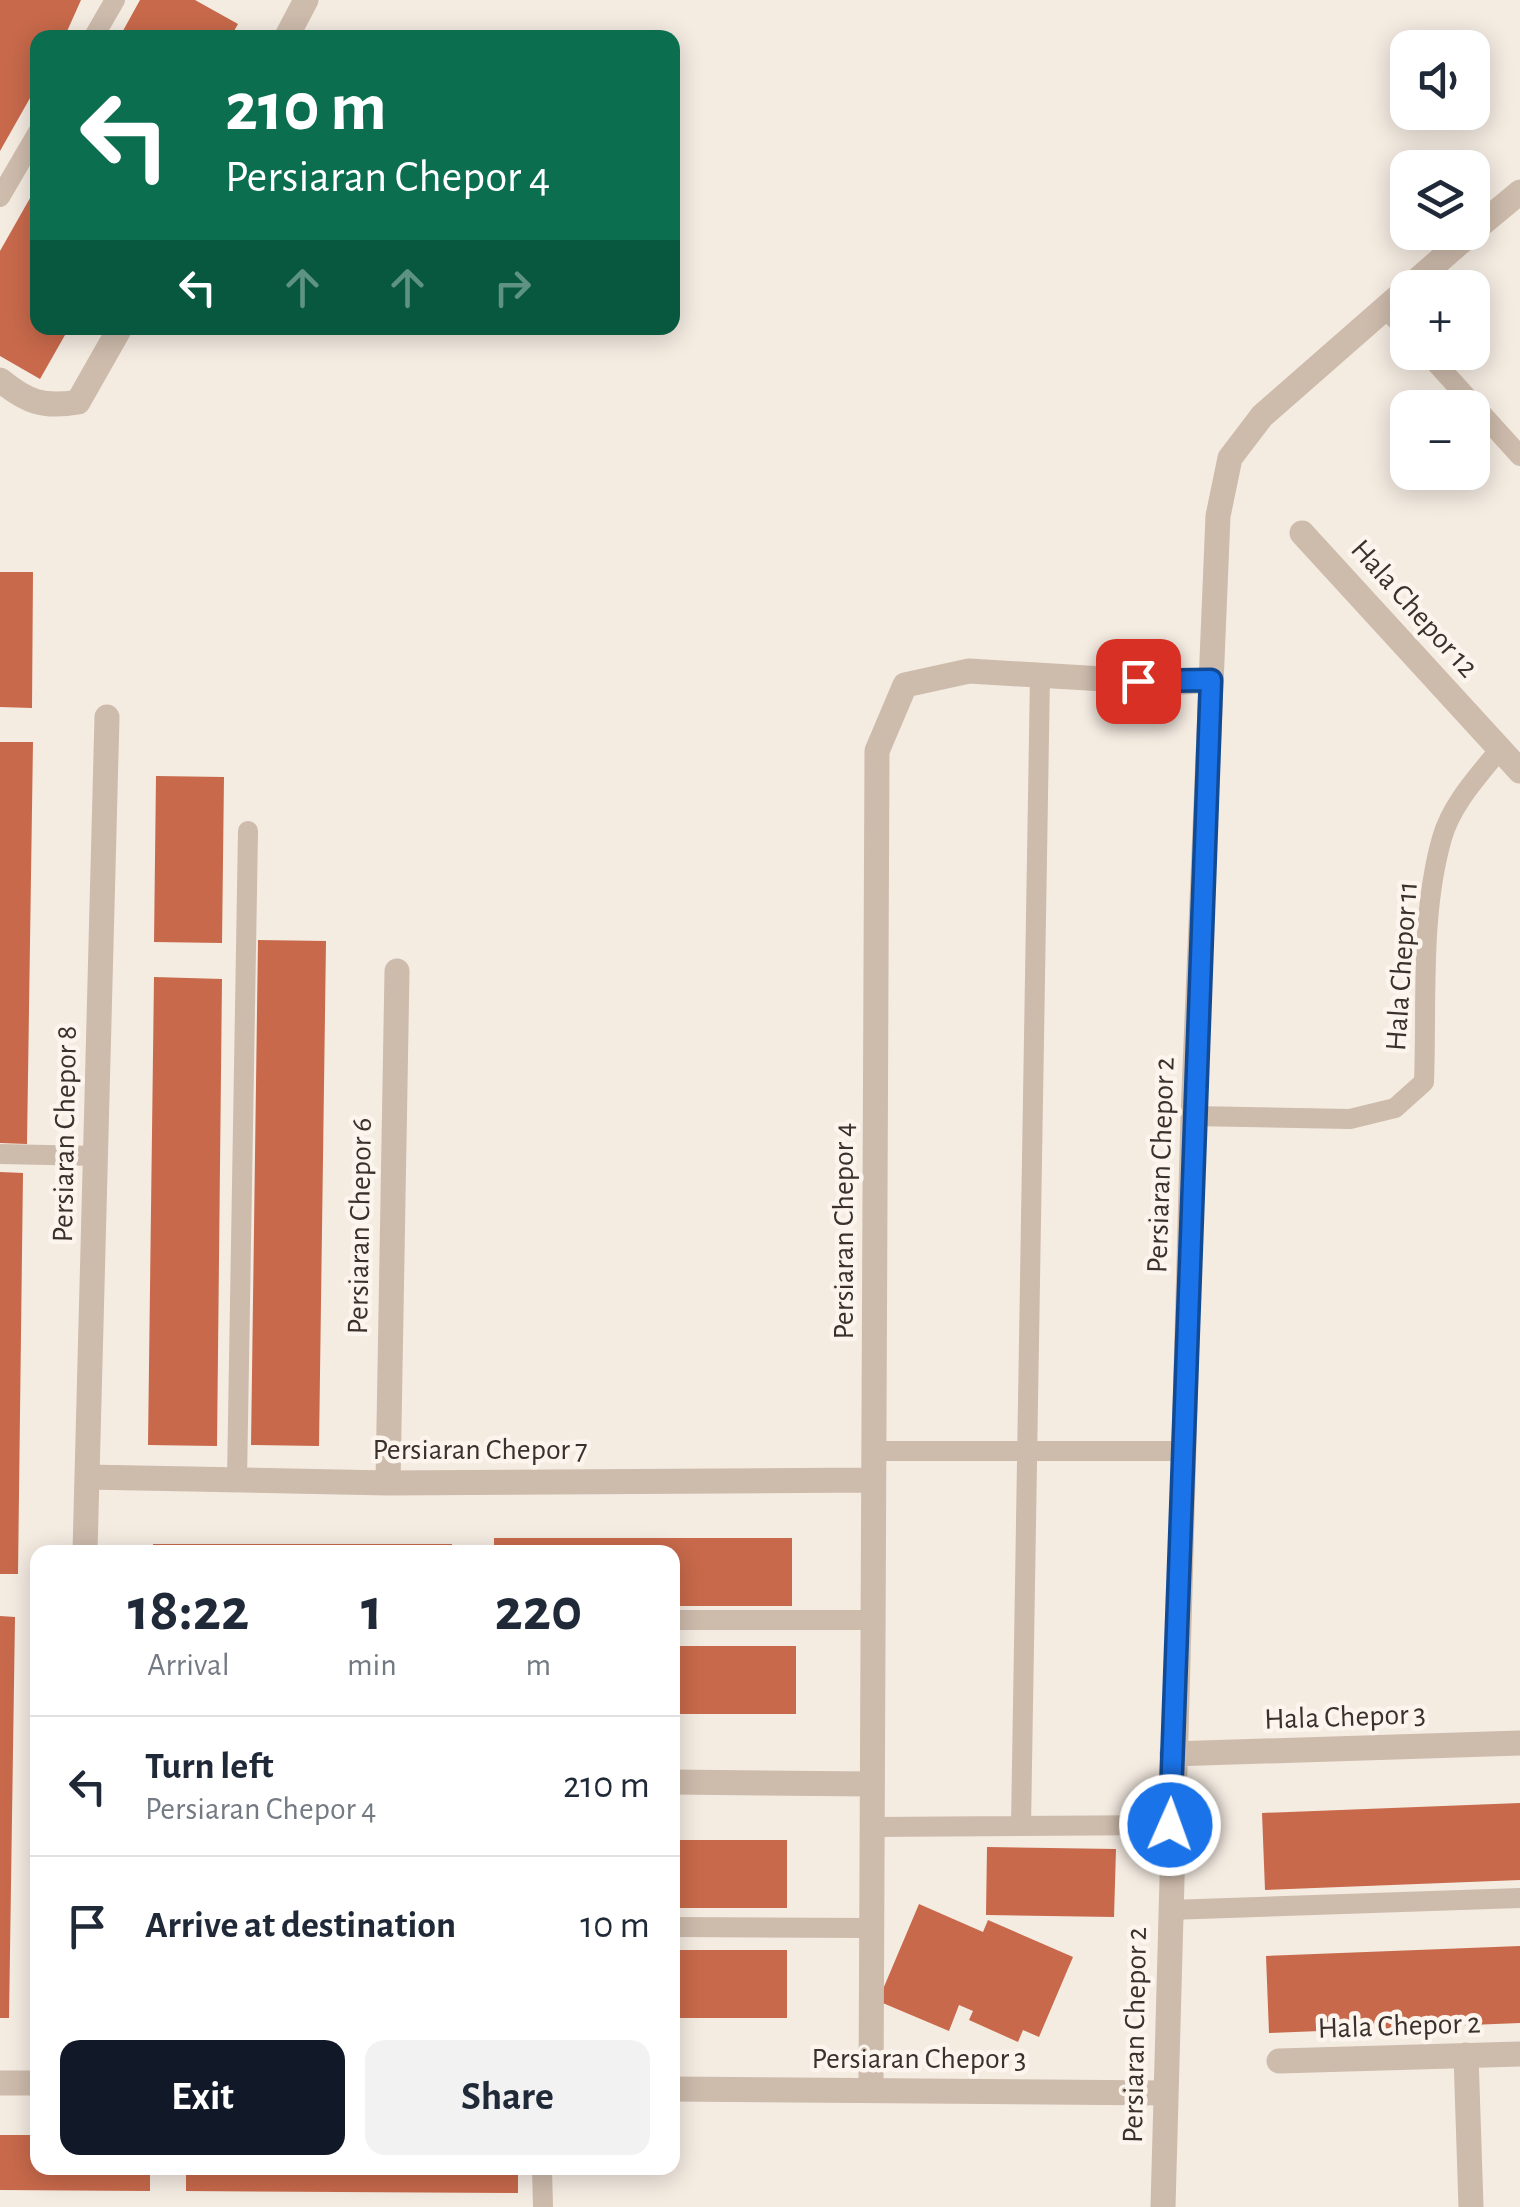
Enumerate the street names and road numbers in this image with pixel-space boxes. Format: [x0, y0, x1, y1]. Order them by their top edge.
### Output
street label: Hala Chepor 12 [1345, 534, 1483, 683]
street label: Hala Chepor 11 [1381, 880, 1423, 1052]
street label: Persiaran Chepor 8 [48, 1025, 82, 1243]
street label: Persiaran Chepor 2 [1142, 1056, 1180, 1274]
street label: Persiaran Chepor 6 [343, 1117, 377, 1335]
street label: Persiaran Chepor 4 [829, 1123, 859, 1339]
street label: Persiaran Chepor 7 [372, 1435, 588, 1465]
street label: Hala Chepor 3 [1264, 1699, 1426, 1735]
street label: Persiaran Chepor 2 [1118, 1927, 1152, 2143]
street label: Hala Chepor 2 [1317, 2008, 1481, 2044]
street label: Persiaran Chepor 3 [812, 2044, 1026, 2074]

